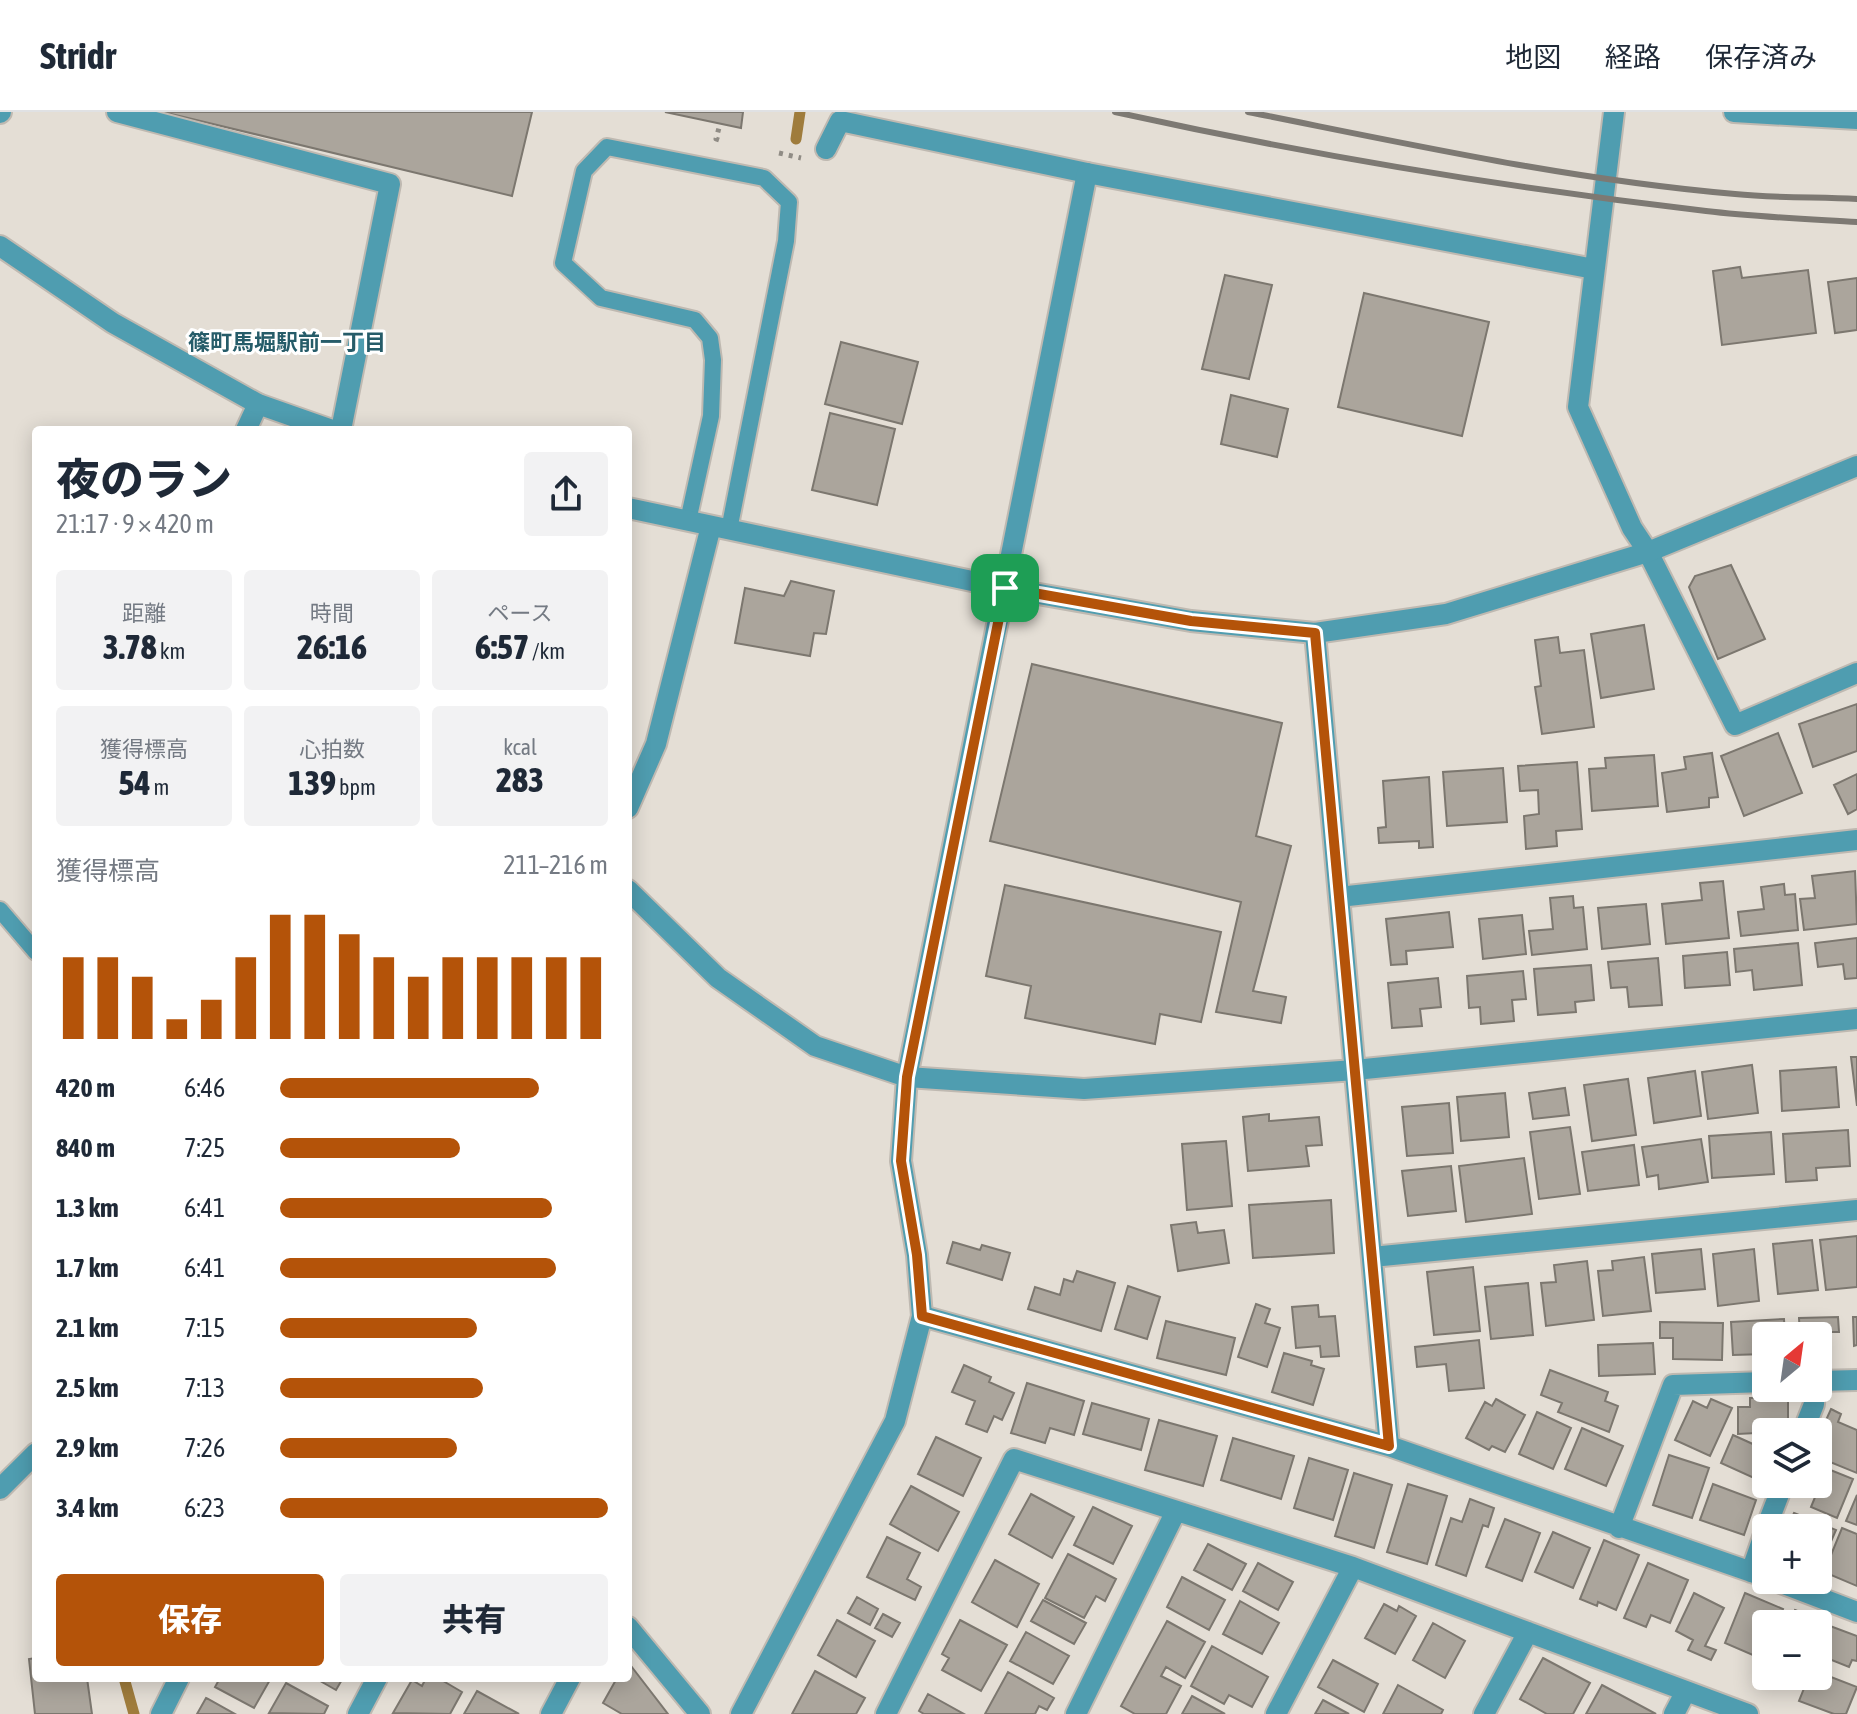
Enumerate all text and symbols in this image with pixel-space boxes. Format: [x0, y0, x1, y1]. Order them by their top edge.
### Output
text: Stridr [40, 34, 116, 77]
text: 地図 [1505, 41, 1561, 73]
text: 経路 [1605, 41, 1661, 73]
text: 保存済み [1705, 41, 1817, 73]
district label: 篠町馬堀駅前一丁目 [188, 329, 386, 355]
button: share [524, 452, 608, 536]
text: 夜のラン [56, 454, 232, 504]
text: 21:17 · 9 × 420 m [56, 509, 214, 539]
pin [971, 554, 1039, 622]
icon: arrive [983, 566, 1027, 610]
text: 距離 [122, 600, 166, 626]
text: 時間 [310, 600, 354, 626]
text: ペース [488, 600, 552, 626]
text: 3.78 [103, 627, 157, 666]
text: 26:16 [297, 627, 367, 666]
text: 6:57 [475, 627, 529, 666]
text: km [157, 638, 185, 664]
text: /km [529, 638, 565, 664]
text: kcal [503, 734, 537, 760]
text: 獲得標高 [100, 736, 188, 762]
text: 心拍数 [299, 736, 365, 762]
text: 283 [496, 760, 544, 799]
text: 54 [119, 763, 151, 802]
text: 139 [288, 763, 336, 802]
text: m [151, 774, 169, 800]
text: bpm [336, 774, 376, 800]
text: 211–216 m [503, 850, 608, 880]
text: 獲得標高 [56, 856, 160, 886]
text: 420 m [56, 1073, 115, 1103]
text: 6:46 [184, 1073, 225, 1103]
text: 840 m [56, 1133, 115, 1163]
text: 7:25 [184, 1133, 225, 1163]
text: 1.3 km [56, 1193, 119, 1223]
text: 6:41 [184, 1193, 225, 1223]
text: 1.7 km [56, 1253, 119, 1283]
text: 6:41 [184, 1253, 225, 1283]
text: 2.1 km [56, 1313, 119, 1343]
text: 7:15 [184, 1313, 225, 1343]
north arrow [1752, 1322, 1832, 1402]
map controls [1752, 1322, 1832, 1690]
text: 2.5 km [56, 1373, 119, 1403]
text: 7:13 [184, 1373, 225, 1403]
button: layers [1752, 1418, 1832, 1498]
text: 2.9 km [56, 1433, 119, 1463]
text: 7:26 [184, 1433, 225, 1463]
text: 3.4 km [56, 1493, 119, 1523]
text: 6:23 [184, 1493, 225, 1523]
button: + [1752, 1514, 1832, 1594]
button: 保存 [56, 1574, 324, 1666]
button: 共有 [340, 1574, 608, 1666]
button: − [1752, 1610, 1832, 1690]

